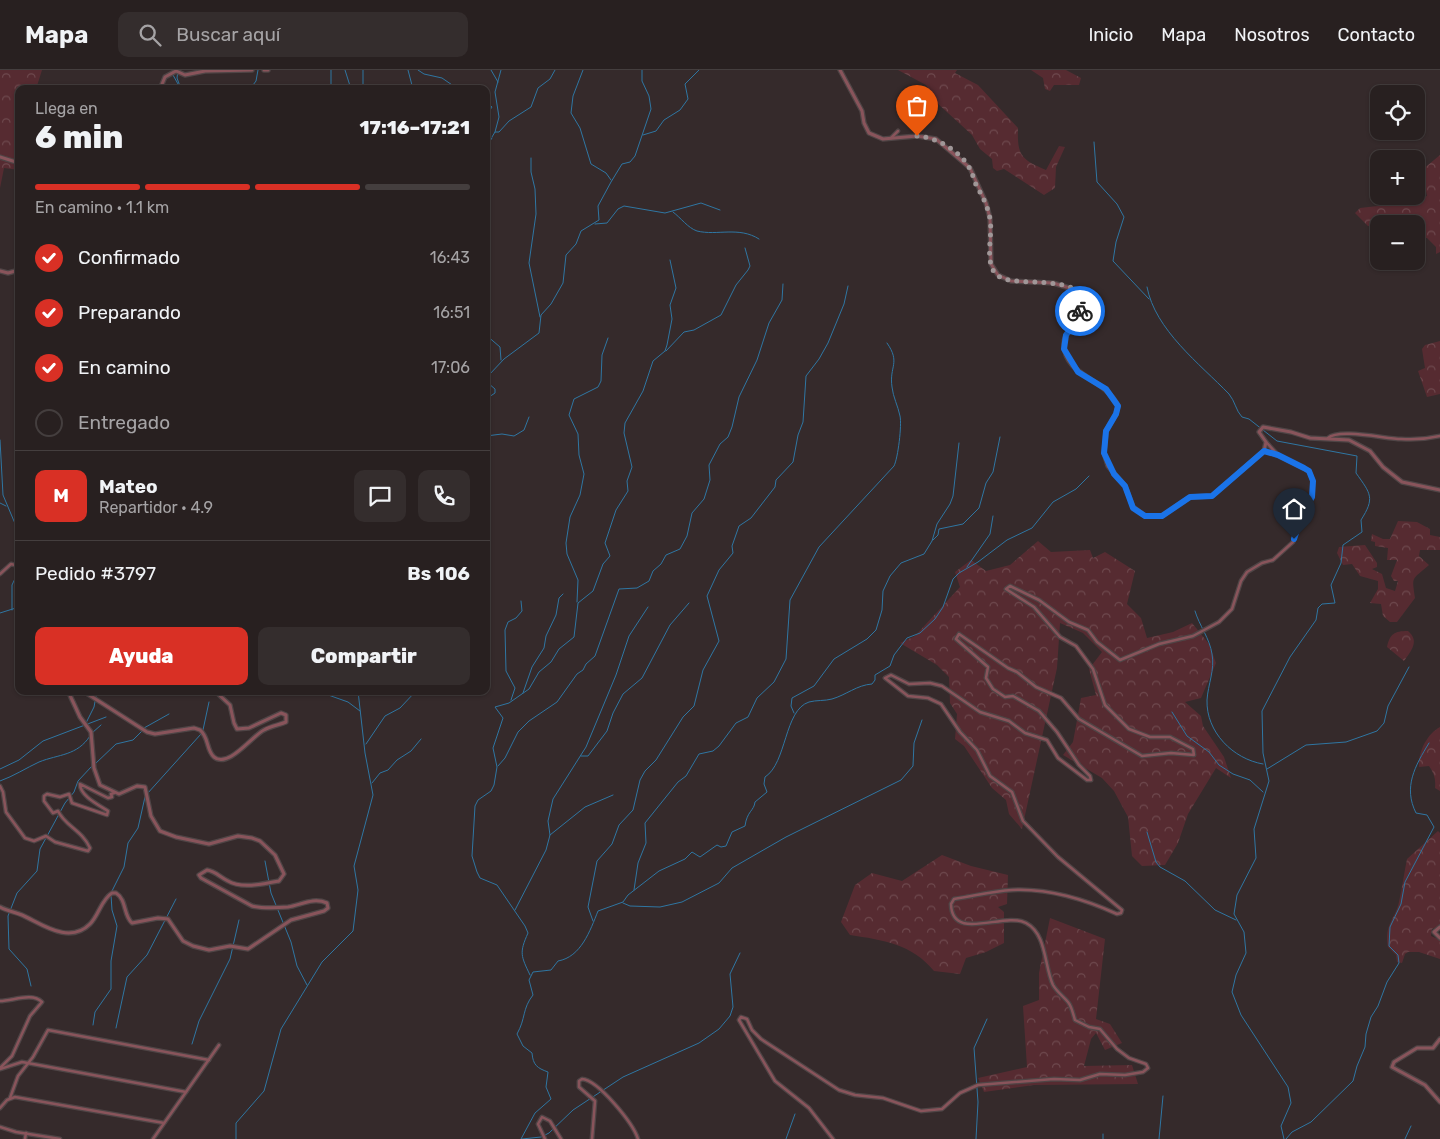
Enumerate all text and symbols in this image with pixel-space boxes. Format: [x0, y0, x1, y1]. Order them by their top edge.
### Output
search box [118, 12, 468, 57]
text: Mapa [25, 21, 88, 49]
icon: search [136, 21, 164, 49]
text: Buscar aquí [176, 23, 280, 46]
text: Inicio [1088, 24, 1133, 46]
text: Mapa [1161, 24, 1206, 46]
text: Nosotros [1234, 24, 1310, 46]
text: Contacto [1338, 24, 1415, 46]
pin [896, 85, 938, 136]
map controls [1370, 85, 1425, 270]
button: locate [1370, 85, 1425, 140]
icon: bag [903, 92, 931, 120]
text: Llega en [35, 99, 98, 118]
text: 17:16–17:21 [360, 116, 470, 139]
text: 6 min [35, 118, 123, 156]
button: + [1370, 150, 1425, 205]
text: En camino · 1.1 km [35, 198, 169, 217]
button: − [1370, 215, 1425, 270]
icon: check [35, 244, 63, 272]
text: Confirmado [78, 246, 180, 269]
text: 16:43 [430, 248, 470, 267]
courier [1055, 286, 1105, 336]
icon: bike [1066, 297, 1094, 325]
icon: check [35, 299, 63, 327]
text: Preparando [78, 301, 181, 324]
text: 16:51 [433, 303, 470, 322]
icon: check [35, 354, 63, 382]
text: En camino [78, 356, 171, 379]
text: 17:06 [431, 358, 470, 377]
text: Entregado [78, 411, 170, 434]
button: chat [354, 470, 406, 522]
button: phone [418, 470, 470, 522]
text: Mateo [99, 475, 158, 498]
text: M [53, 484, 69, 507]
pin [1273, 488, 1315, 539]
icon: home [1280, 495, 1308, 523]
text: Repartidor · 4.9 [99, 498, 213, 517]
text: Pedido #3797 [35, 562, 156, 585]
text: Bs 106 [407, 562, 470, 585]
button: Ayuda [35, 627, 248, 685]
button: Compartir [258, 627, 470, 685]

